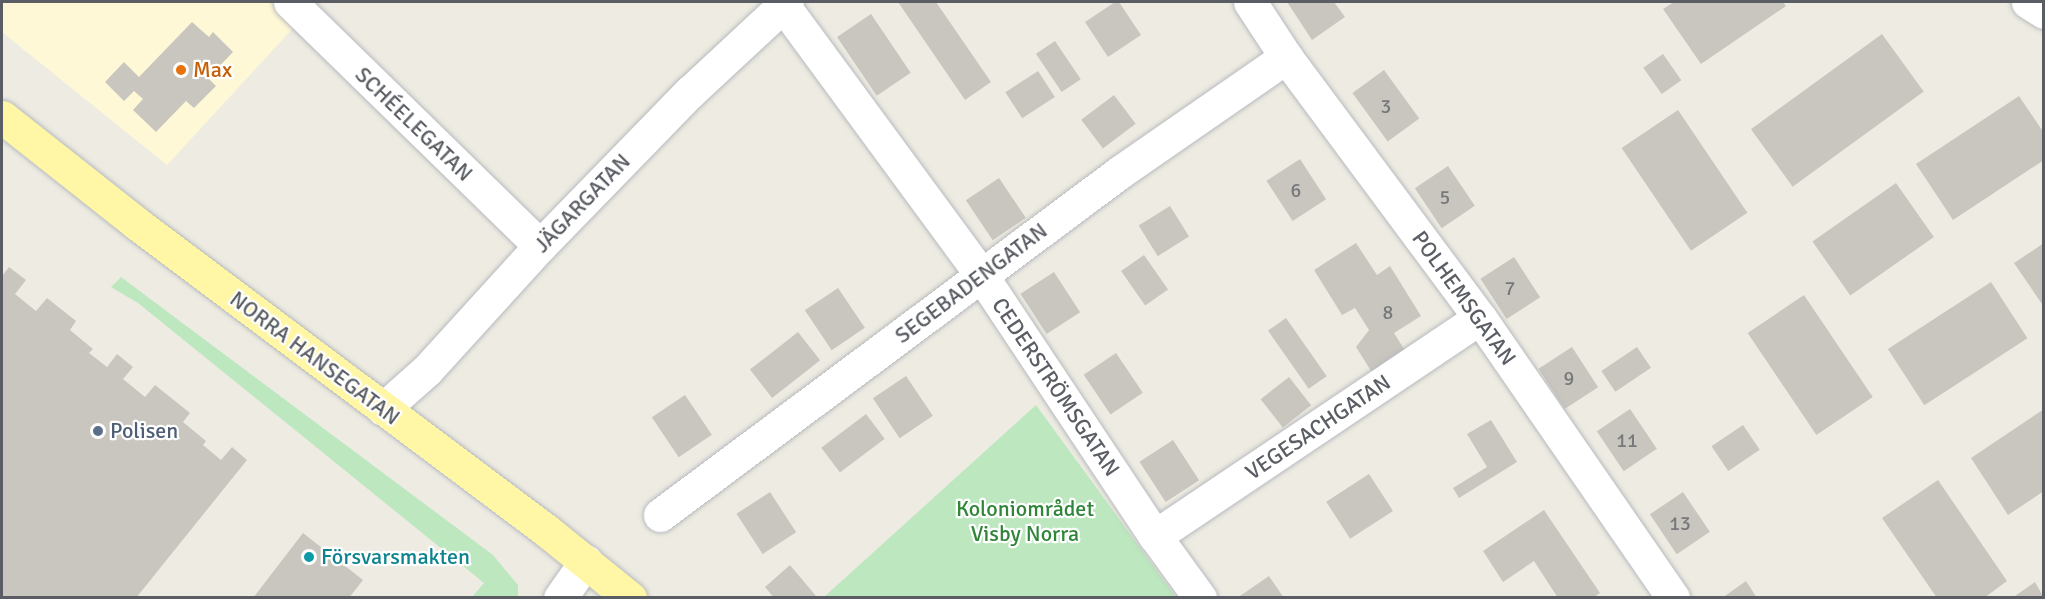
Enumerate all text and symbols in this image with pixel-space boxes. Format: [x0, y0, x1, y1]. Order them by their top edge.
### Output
place label: Max [193, 57, 232, 83]
street label: SCHÉELEGATAN [350, 61, 478, 187]
marker: Max [174, 63, 188, 77]
house number: 3 [1381, 94, 1391, 118]
street label: JÄGARGATAN [528, 148, 636, 258]
house number: 6 [1291, 178, 1301, 202]
house number: 5 [1440, 185, 1450, 209]
street label: SEGEBADENGATAN [890, 217, 1052, 349]
street label: POLHEMSGATAN [1406, 226, 1522, 370]
house number: 7 [1505, 276, 1515, 300]
street label: NORRA HANSEGATAN [225, 285, 405, 431]
street label: CEDERSTRÖMSGATAN [986, 293, 1126, 481]
house number: 8 [1383, 300, 1393, 324]
house number: 9 [1564, 366, 1574, 390]
street label: VEGESACHGATAN [1240, 369, 1396, 485]
place label: Polisen [110, 418, 178, 444]
marker: Polisen [91, 424, 105, 438]
house number: 11 [1616, 428, 1638, 452]
park label: Koloniområdet Visby Norra [956, 495, 1094, 546]
house number: 13 [1669, 511, 1691, 535]
place label: Försvarsmakten [321, 544, 470, 570]
marker: Försvarsmakten [302, 550, 316, 564]

